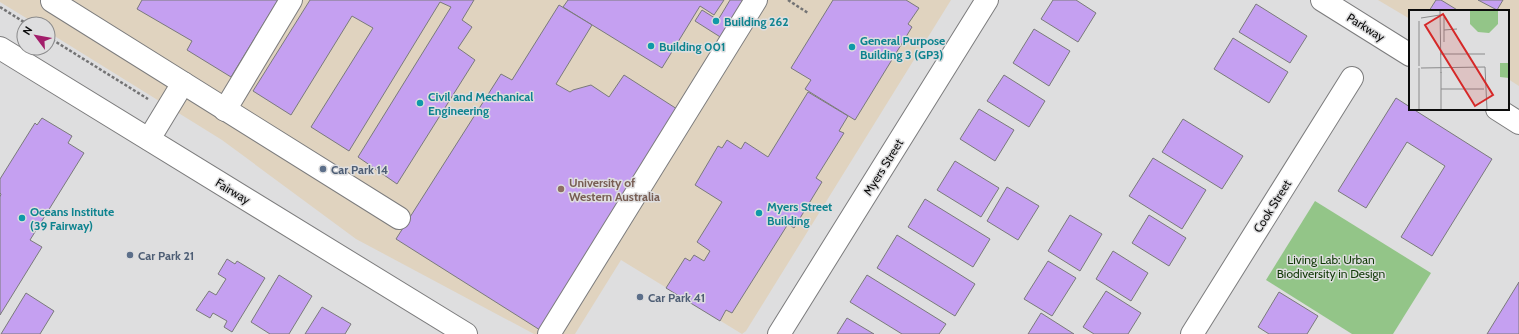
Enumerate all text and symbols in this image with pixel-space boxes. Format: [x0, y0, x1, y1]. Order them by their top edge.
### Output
street label: Parkway [1344, 10, 1388, 44]
inset map [1409, 10, 1509, 110]
place label: Building 262 [724, 14, 789, 29]
north arrow [16, 16, 56, 56]
marker: Building 262 [711, 16, 721, 26]
text: N [20, 24, 36, 38]
place label: General Purpose Building 3 (GP3) [860, 33, 945, 62]
place label: Building 001 [659, 39, 725, 54]
marker: Building 001 [646, 41, 656, 51]
marker: General Purpose Building 3 (GP3) [847, 42, 857, 52]
place label: Civil and Mechanical Engineering [428, 89, 533, 118]
marker: Civil and Mechanical Engineering [415, 98, 425, 108]
street label: Myers Street [860, 136, 906, 198]
place label: Car Park 14 [331, 162, 388, 177]
marker: Car Park 14 [318, 164, 328, 174]
street label: Fairway [213, 175, 253, 207]
place label: University of Western Australia [569, 175, 660, 204]
street label: Cook Street [1250, 177, 1294, 235]
marker: University of Western Australia [556, 184, 566, 194]
place label: Myers Street Building [767, 199, 832, 228]
place label: Oceans Institute (39 Fairway) [30, 204, 114, 233]
marker: Myers Street Building [754, 208, 764, 218]
marker: Oceans Institute (39 Fairway) [17, 213, 27, 223]
place label: Car Park 21 [138, 248, 194, 263]
marker: Car Park 21 [125, 250, 135, 260]
park label: Living Lab: Urban Biodiversity in Design [1277, 252, 1386, 281]
place label: Car Park 41 [648, 290, 705, 305]
marker: Car Park 41 [635, 292, 645, 302]

